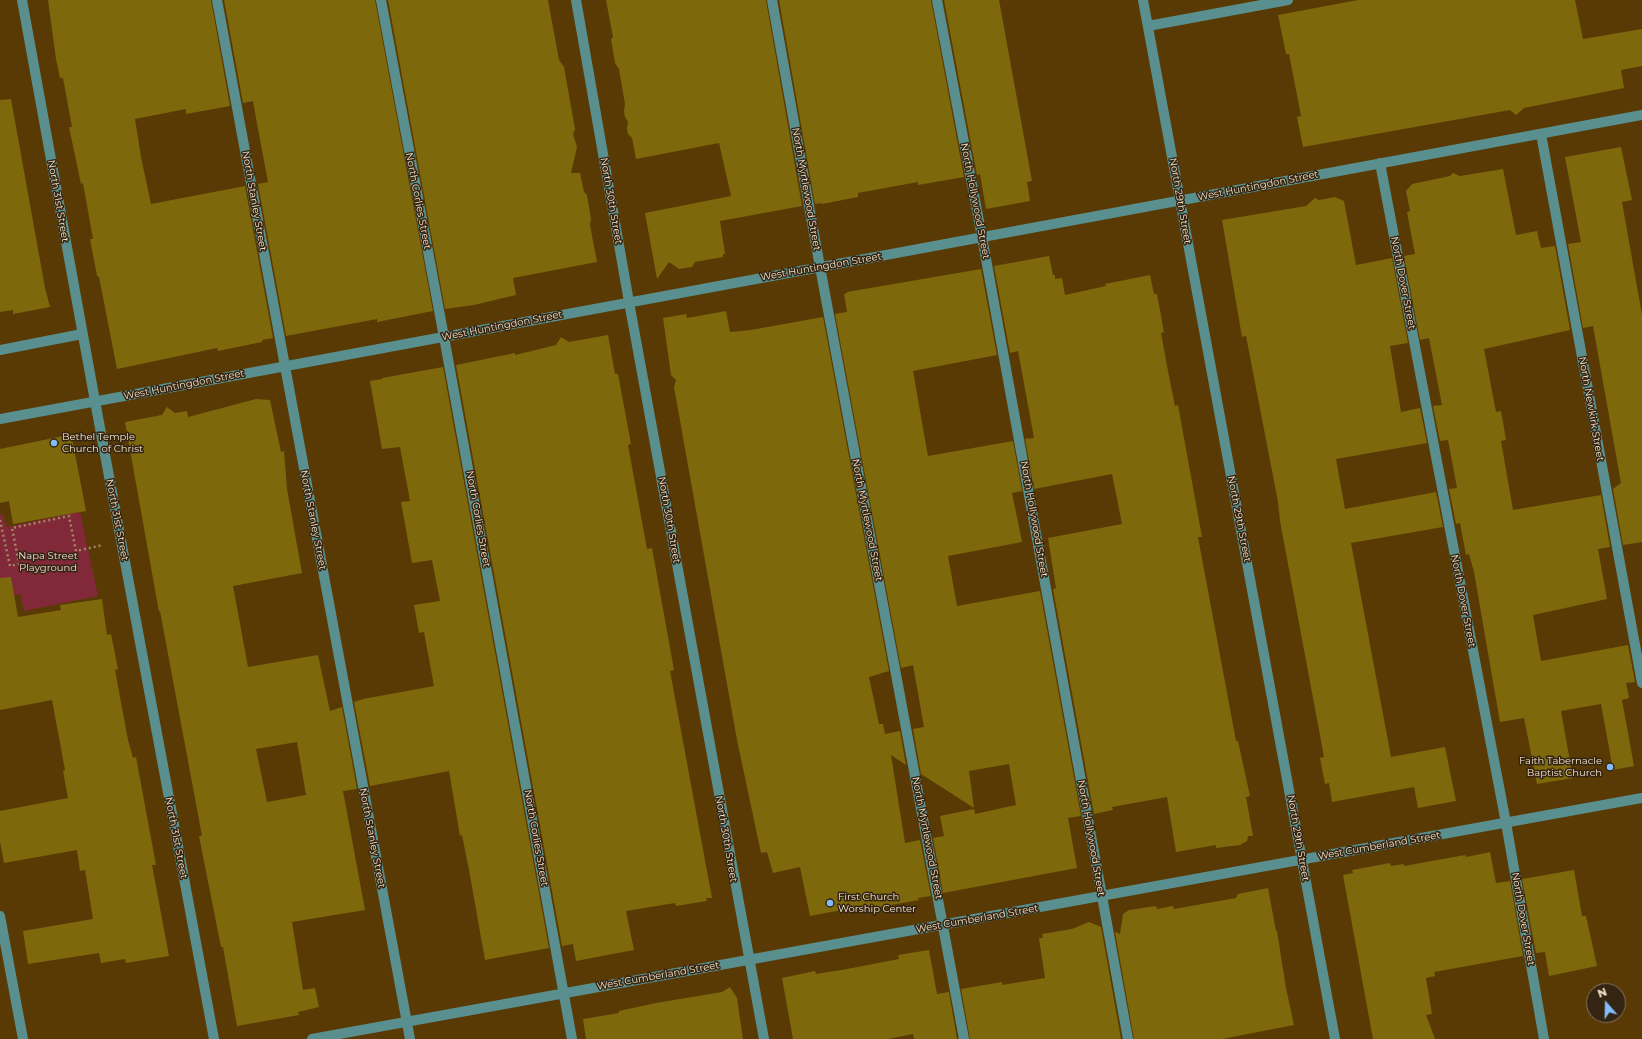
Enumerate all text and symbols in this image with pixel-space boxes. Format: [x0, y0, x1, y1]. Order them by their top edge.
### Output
street label: North Myrtlewood Street [789, 127, 823, 251]
street label: North Hollywood Street [958, 142, 992, 260]
street label: North Stanley Street [239, 150, 269, 252]
street label: North Corlies Street [403, 152, 433, 250]
street label: North 30th Street [597, 157, 625, 245]
street label: North 29th Street [1166, 157, 1194, 245]
street label: North 31st Street [45, 159, 71, 243]
street label: West Huntingdon Street [1197, 168, 1319, 204]
street label: North Dover Street [1388, 235, 1418, 331]
street label: West Huntingdon Street [759, 250, 883, 284]
street label: West Huntingdon Street [441, 308, 563, 344]
street label: North Newkirk Street [1576, 356, 1606, 462]
street label: West Huntingdon Street [123, 367, 245, 403]
place label: Bethel Temple Church of Christ [62, 431, 143, 454]
marker: Bethel Temple Church of Christ [49, 438, 59, 448]
street label: North Myrtlewood Street [849, 458, 885, 582]
street label: North Hollywood Street [1018, 460, 1050, 578]
street label: North Stanley Street [297, 469, 329, 571]
street label: North Corlies Street [464, 470, 492, 568]
street label: North 29th Street [1225, 475, 1253, 563]
street label: North 30th Street [655, 476, 683, 564]
street label: North 31st Street [103, 478, 131, 562]
park label: Napa Street Playground [18, 550, 78, 574]
street label: North Dover Street [1448, 553, 1478, 649]
place label: Faith Tabernacle Baptist Church [1519, 755, 1602, 778]
marker: Faith Tabernacle Baptist Church [1605, 762, 1615, 772]
street label: North Myrtlewood Street [909, 776, 945, 900]
street label: North Hollywood Street [1075, 779, 1107, 897]
street label: North Stanley Street [356, 787, 388, 889]
street label: North Corlies Street [522, 789, 550, 887]
street label: North 29th Street [1284, 794, 1312, 882]
street label: North 30th Street [712, 795, 740, 883]
street label: North 31st Street [162, 796, 190, 880]
street label: West Cumberland Street [1317, 829, 1441, 863]
street label: North Dover Street [1509, 871, 1537, 967]
place label: First Church Worship Center [838, 891, 916, 914]
marker: First Church Worship Center [825, 898, 835, 908]
street label: West Cumberland Street [915, 902, 1039, 936]
street label: West Cumberland Street [596, 959, 720, 993]
north arrow [1586, 983, 1626, 1023]
text: N [1596, 985, 1609, 1001]

